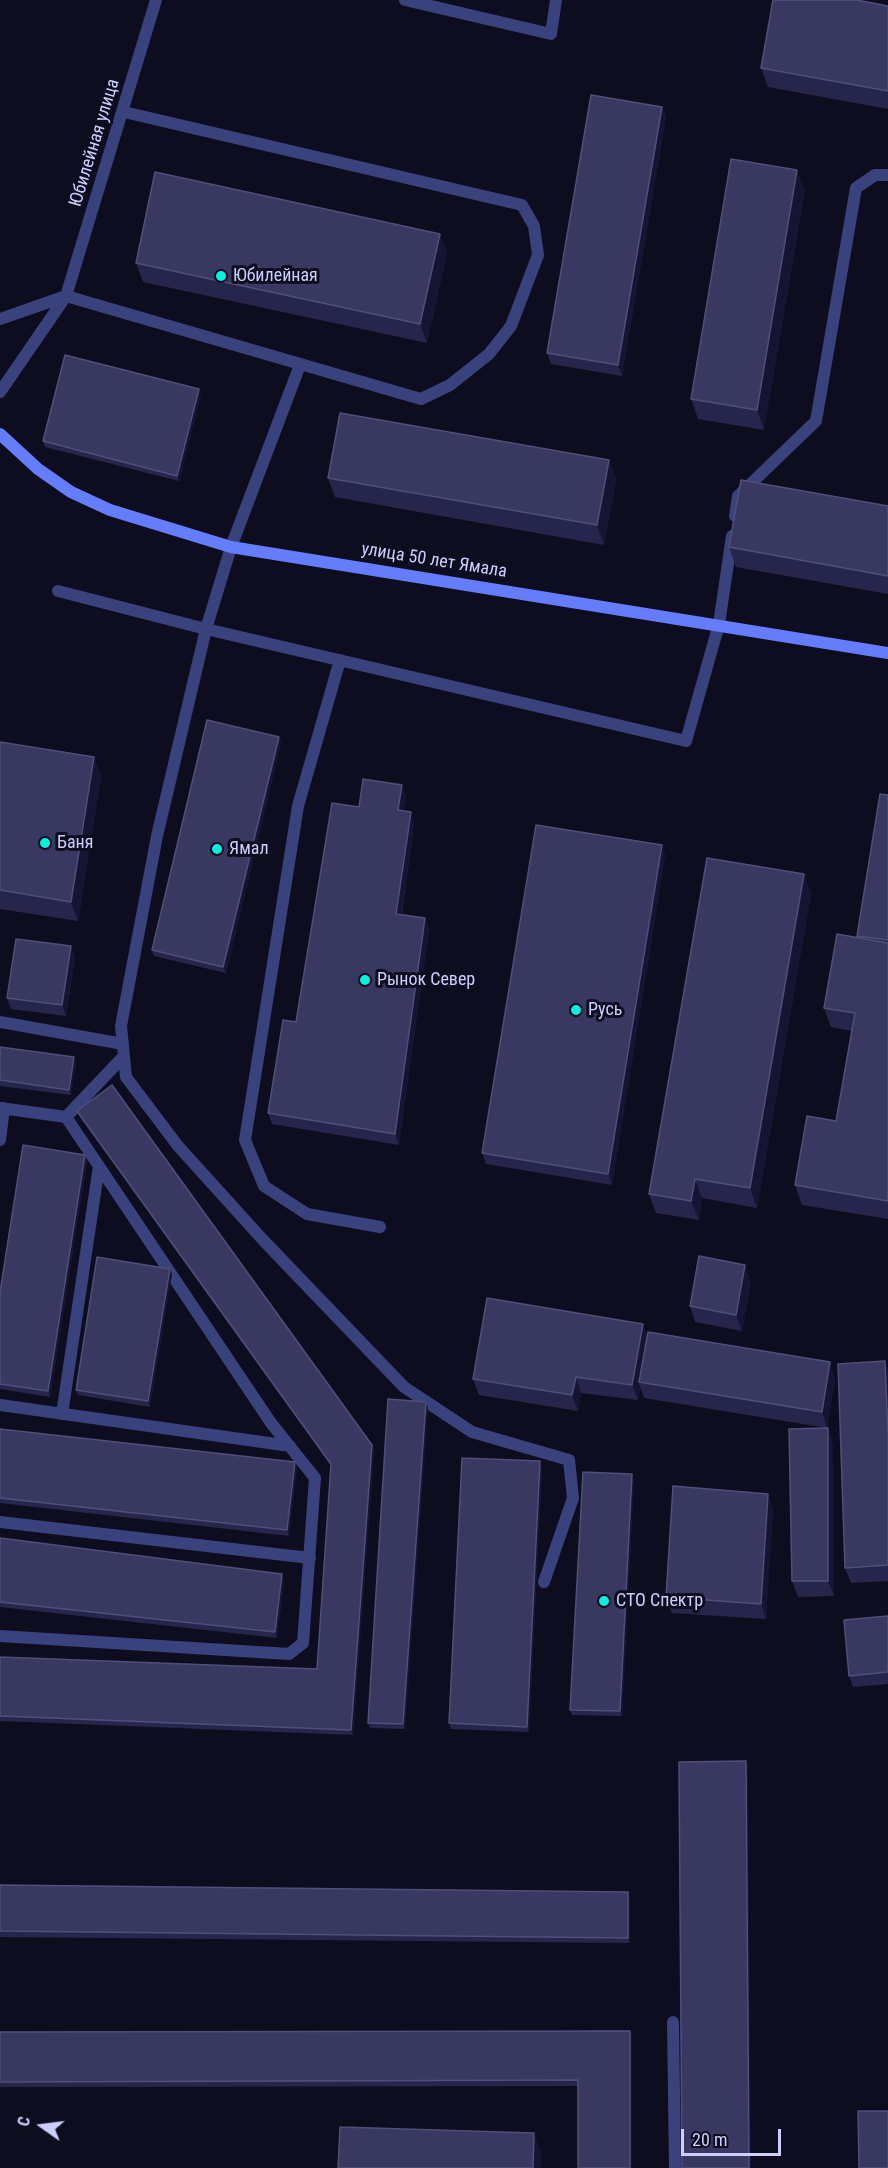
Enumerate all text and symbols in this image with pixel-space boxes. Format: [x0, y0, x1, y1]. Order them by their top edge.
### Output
street label: Юбилейная улица [65, 77, 125, 209]
place label: Юбилейная [233, 265, 318, 287]
marker: Юбилейная [214, 269, 228, 283]
street label: улица 50 лет Ямала [360, 539, 508, 583]
place label: Баня [57, 832, 93, 854]
marker: Баня [38, 836, 52, 850]
place label: Ямал [229, 838, 269, 860]
marker: Ямал [210, 842, 224, 856]
place label: Рынок Север [377, 969, 475, 991]
marker: Рынок Север [358, 973, 372, 987]
place label: Русь [588, 999, 622, 1021]
marker: Русь [569, 1003, 583, 1017]
place label: СТО Спектр [616, 1590, 703, 1612]
marker: СТО Спектр [597, 1594, 611, 1608]
north arrow [12, 2096, 72, 2156]
text: С [14, 2115, 34, 2128]
scale bar [684, 2117, 784, 2155]
text: 20 m [692, 2129, 727, 2150]

